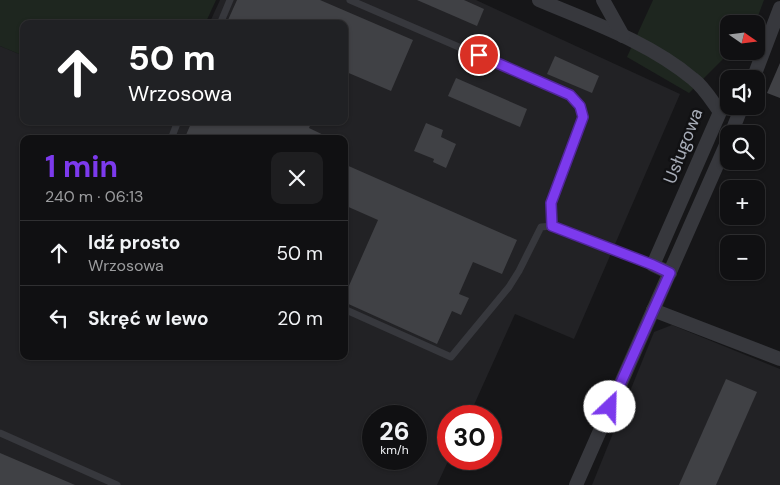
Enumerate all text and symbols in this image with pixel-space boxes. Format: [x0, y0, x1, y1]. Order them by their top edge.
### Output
north arrow [720, 15, 765, 60]
map controls [720, 15, 765, 280]
pin [458, 34, 500, 76]
text: 50 m [128, 35, 216, 81]
icon: ahead [45, 40, 110, 105]
icon: arrive [465, 41, 493, 69]
button: sound [720, 70, 765, 115]
text: Wrzosowa [128, 79, 232, 108]
street label: Usługowa [658, 105, 708, 187]
button: search [720, 125, 765, 170]
text: 1 min [45, 147, 118, 186]
button: close [271, 152, 323, 204]
button: + [720, 180, 765, 225]
text: 240 m · 06:13 [45, 186, 143, 207]
text: Idź prosto [88, 230, 180, 255]
button: − [720, 235, 765, 280]
icon: ahead [45, 239, 73, 267]
text: 50 m [276, 241, 323, 266]
text: Wrzosowa [88, 255, 164, 276]
icon: left [45, 304, 73, 332]
text: Skręć w lewo [88, 306, 209, 331]
text: 20 m [277, 306, 323, 331]
position arrow [583, 380, 635, 432]
speed limit sign: 30 [437, 405, 502, 470]
text: 26 [379, 415, 410, 448]
text: km/h [380, 442, 409, 458]

